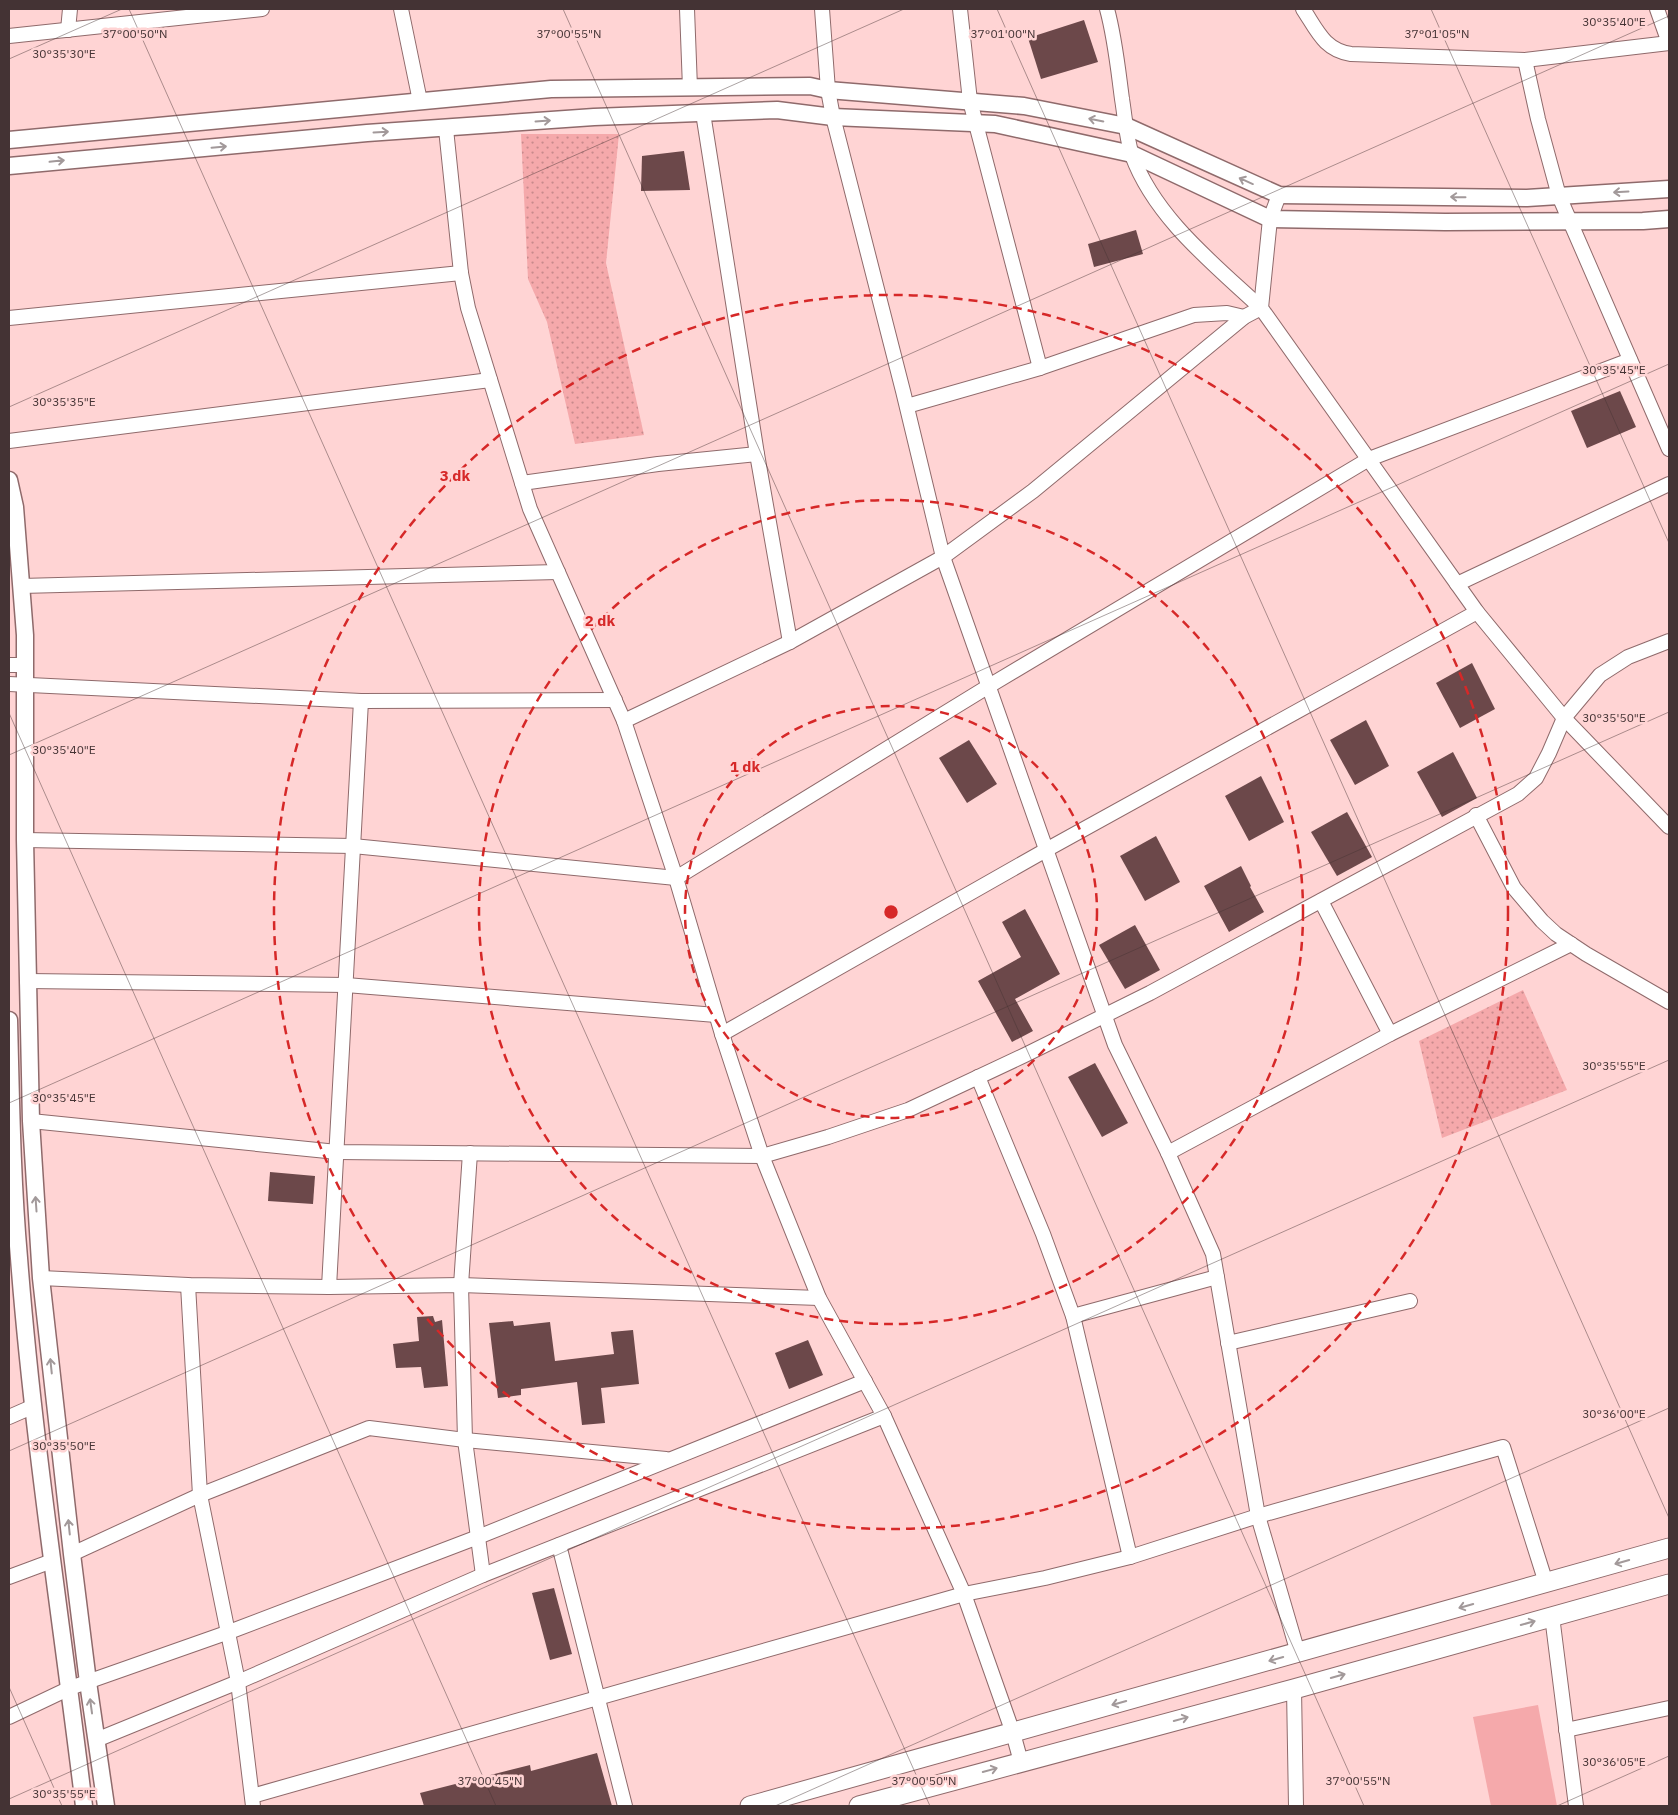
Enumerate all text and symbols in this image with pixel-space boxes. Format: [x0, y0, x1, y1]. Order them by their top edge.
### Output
text: 30°35'40"E [1582, 14, 1646, 29]
text: 37°00'50"N [102, 26, 168, 41]
text: 37°00'55"N [536, 26, 602, 41]
text: 37°01'00"N [970, 26, 1036, 41]
text: 37°01'05"N [1404, 26, 1470, 41]
text: 30°35'30"E [32, 46, 96, 61]
one-way arrow [1089, 115, 1105, 125]
one-way arrow [535, 117, 551, 126]
one-way arrow [373, 128, 389, 137]
one-way arrow [211, 142, 227, 151]
one-way arrow [49, 157, 65, 166]
one-way arrow [1239, 175, 1254, 185]
one-way arrow [1613, 188, 1629, 197]
one-way arrow [1451, 192, 1467, 202]
text: 30°35'45"E [1582, 362, 1646, 377]
text: 30°35'35"E [32, 394, 96, 409]
text: 3 dk [440, 466, 470, 485]
text: 2 dk [585, 611, 615, 630]
text: 30°35'50"E [1582, 710, 1646, 725]
text: 30°35'40"E [32, 742, 96, 757]
text: 1 dk [730, 757, 760, 776]
centre of rings [882, 903, 900, 921]
text: 30°35'55"E [1582, 1058, 1646, 1073]
text: 30°35'45"E [32, 1090, 96, 1105]
one-way arrow [32, 1196, 41, 1212]
one-way arrow [46, 1358, 56, 1374]
text: 30°36'00"E [1582, 1406, 1646, 1421]
text: 30°35'50"E [32, 1438, 96, 1453]
one-way arrow [64, 1520, 74, 1536]
one-way arrow [1615, 1557, 1631, 1567]
one-way arrow [1458, 1601, 1474, 1611]
one-way arrow [1520, 1618, 1536, 1627]
one-way arrow [1268, 1655, 1284, 1664]
one-way arrow [1329, 1671, 1345, 1681]
one-way arrow [86, 1698, 96, 1714]
one-way arrow [1112, 1699, 1128, 1708]
one-way arrow [1173, 1714, 1189, 1723]
text: 30°36'05"E [1582, 1754, 1646, 1769]
one-way arrow [982, 1765, 998, 1775]
text: 37°00'45"N [457, 1773, 523, 1788]
text: 37°00'50"N [891, 1773, 957, 1788]
text: 37°00'55"N [1325, 1773, 1391, 1788]
text: 30°35'55"E [32, 1786, 96, 1801]

